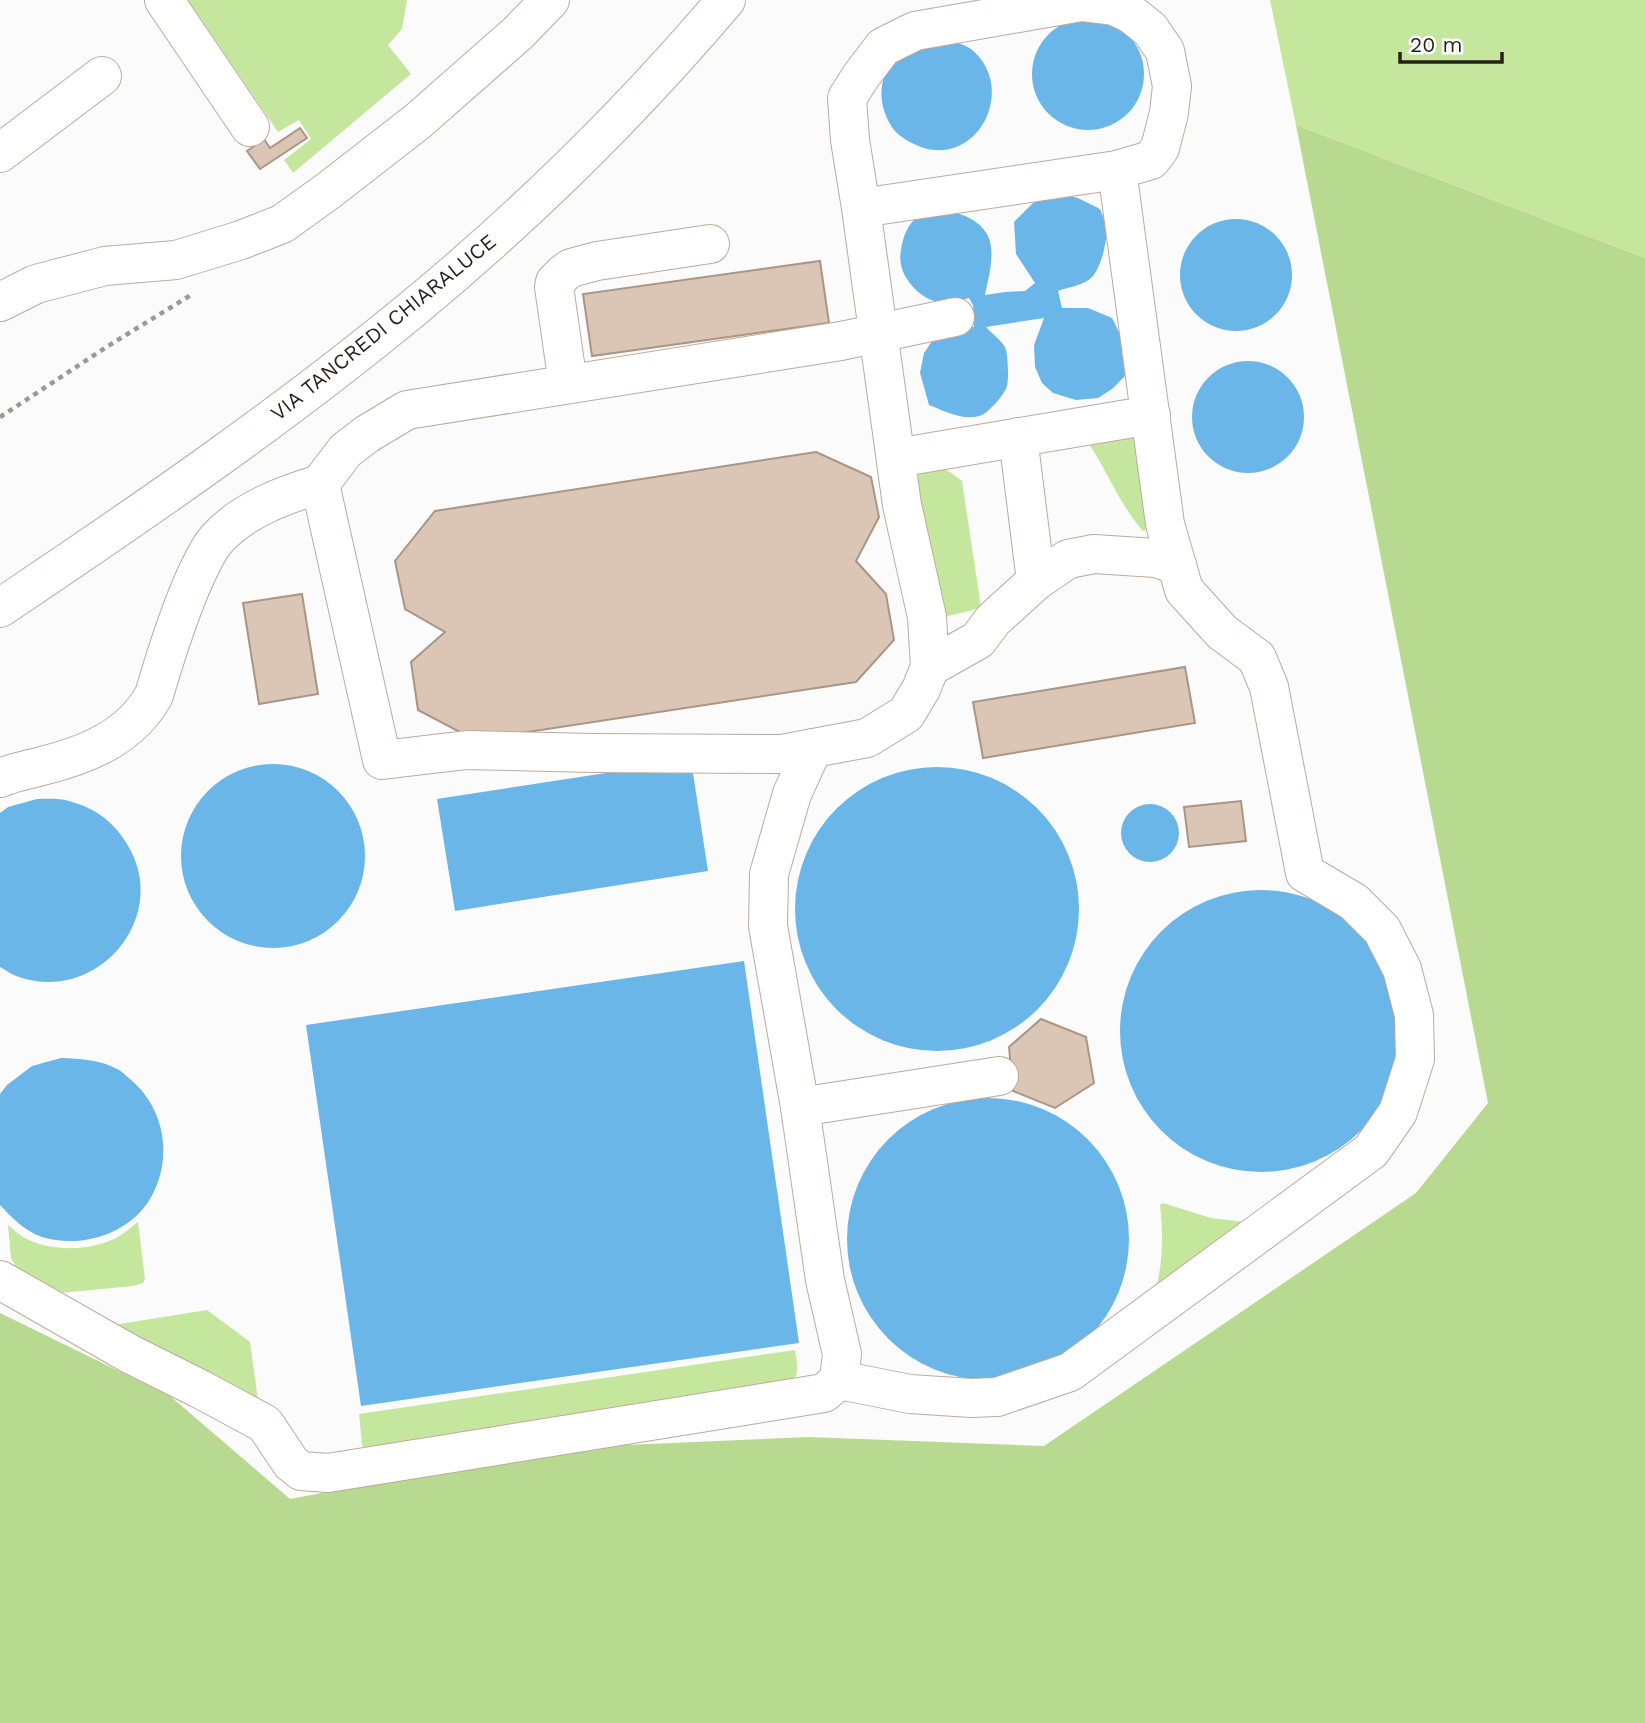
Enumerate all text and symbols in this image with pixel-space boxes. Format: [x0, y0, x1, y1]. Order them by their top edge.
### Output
scale bar [1400, 21, 1502, 65]
text: 20 m [1410, 32, 1462, 57]
street label: VIA TANCREDI CHIARALUCE [265, 228, 501, 426]

